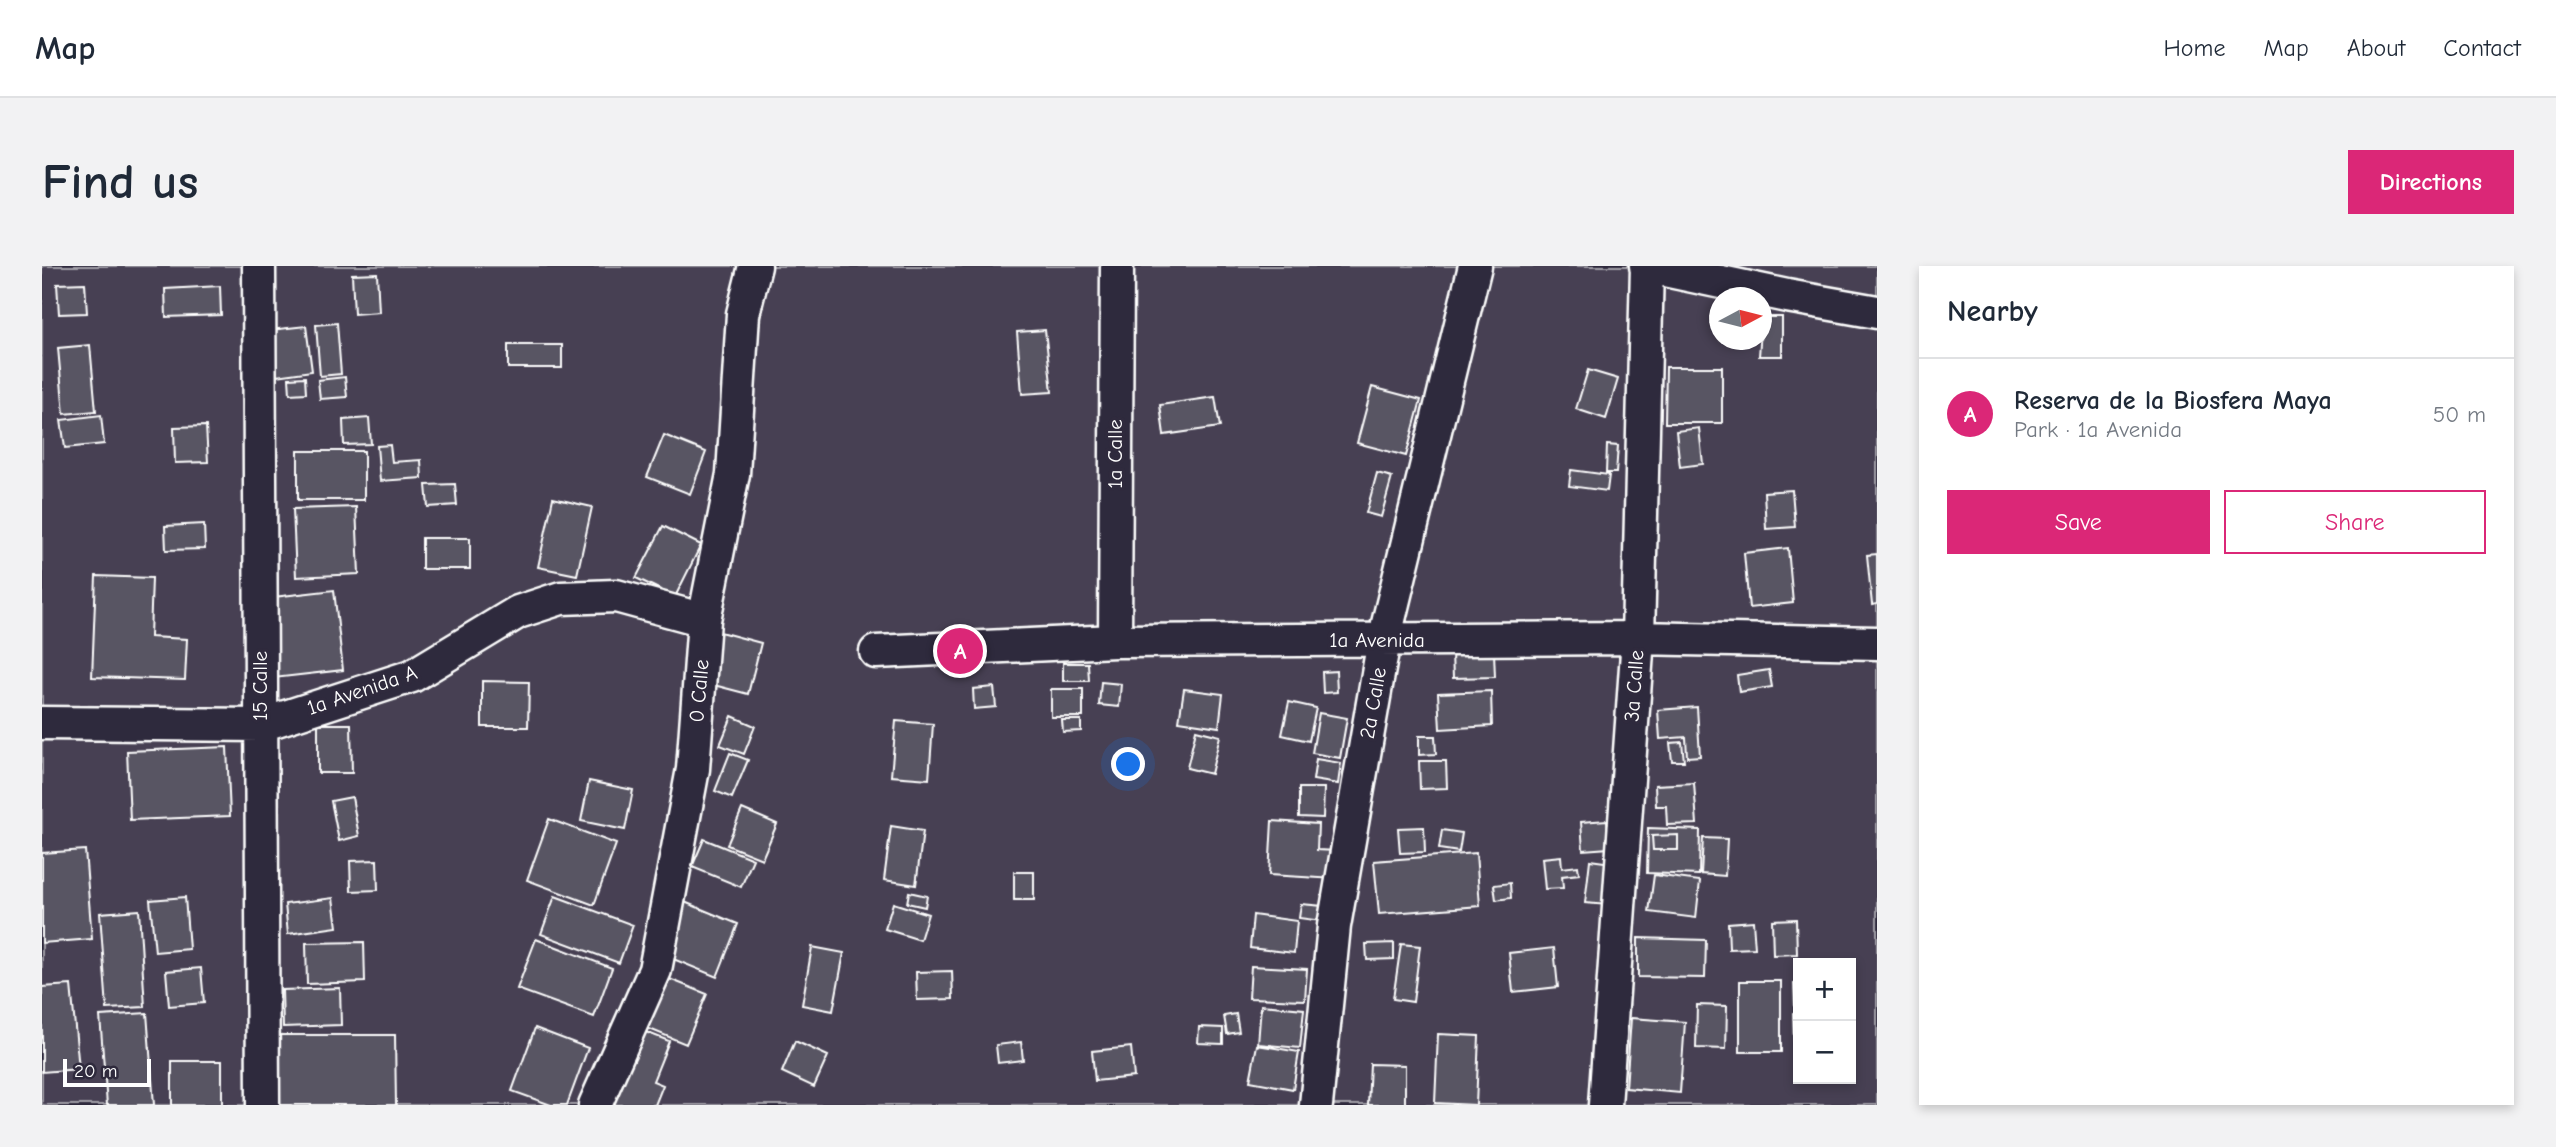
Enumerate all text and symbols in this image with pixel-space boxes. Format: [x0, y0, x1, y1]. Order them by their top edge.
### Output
text: Map [35, 29, 96, 67]
text: Home [2164, 34, 2225, 62]
text: Map [2263, 34, 2309, 62]
text: About [2347, 34, 2405, 62]
text: Contact [2443, 34, 2521, 62]
button: Directions [2348, 150, 2514, 214]
text: Find us [42, 154, 198, 210]
north arrow [1709, 287, 1772, 350]
text: Nearby [1947, 294, 2038, 329]
text: Reserva de la Biosfera Maya [2014, 386, 2332, 416]
text: A [1964, 401, 1976, 428]
text: 50 m [2433, 401, 2486, 428]
text: Park · 1a Avenida [2014, 416, 2182, 443]
street label: 1a Calle [1103, 419, 1127, 489]
button: Save [1947, 490, 2210, 554]
button: Share [2224, 490, 2486, 554]
pin: A [937, 625, 983, 677]
street label: 1a Avenida [1329, 628, 1425, 652]
street label: 3a Calle [1620, 649, 1648, 723]
street label: 15 Calle [248, 651, 272, 721]
street label: 0 Calle [684, 658, 714, 724]
street label: 1a Avenida A [304, 660, 420, 720]
street label: 2a Calle [1355, 665, 1391, 741]
your location [1111, 747, 1145, 781]
map controls [1793, 958, 1856, 1084]
button: + [1793, 958, 1856, 1021]
button: − [1793, 1021, 1856, 1084]
scale bar [63, 1056, 150, 1088]
text: 20 m [74, 1060, 118, 1082]

